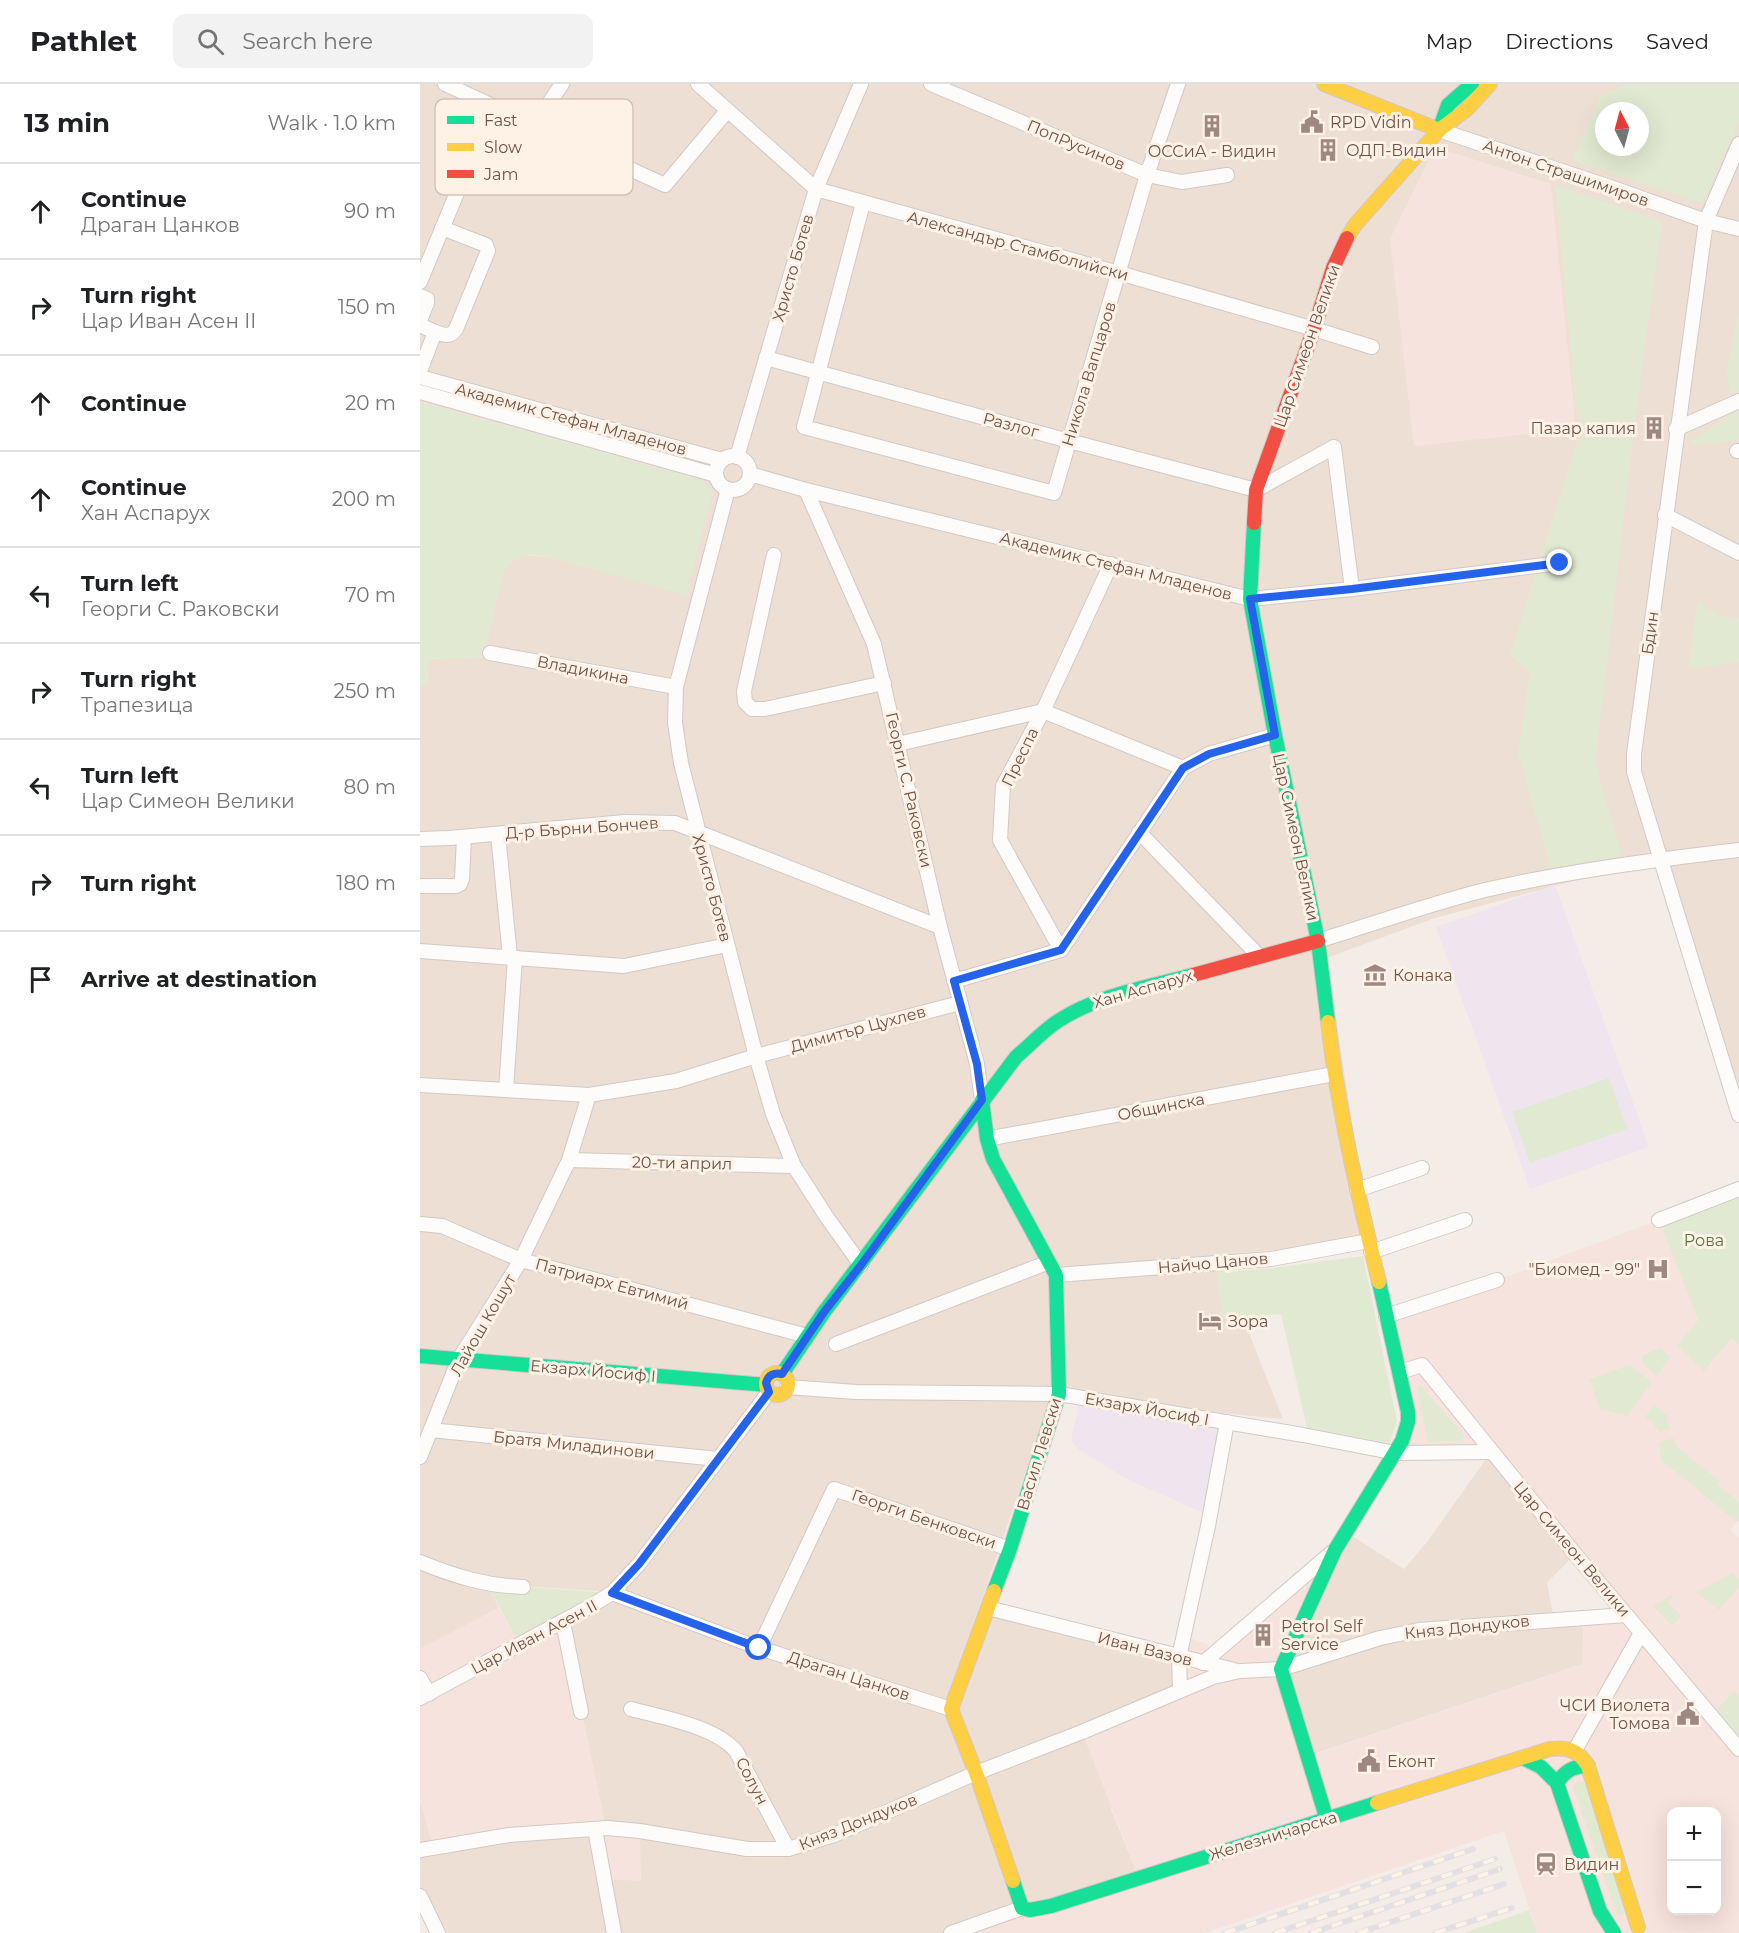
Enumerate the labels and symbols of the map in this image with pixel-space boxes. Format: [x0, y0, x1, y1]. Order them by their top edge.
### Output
legend [435, 99, 633, 195]
north arrow [1595, 102, 1649, 156]
public building icon: RPD Vidin [1299, 109, 1325, 135]
text: Fast [484, 111, 518, 130]
building icon: ОССиА - Видин [1199, 113, 1225, 139]
place label: RPD Vidin [1330, 113, 1411, 132]
street label: ПопРусинов [1024, 116, 1128, 174]
street label: Антон Страшимиров [1480, 136, 1652, 210]
building icon: ОДП-Видин [1315, 137, 1341, 163]
text: Slow [484, 138, 522, 157]
place label: ОДП-Видин [1346, 141, 1447, 160]
place label: ОССиА - Видин [1148, 142, 1276, 161]
text: Jam [483, 165, 518, 184]
street label: Александър Стамболийски [905, 207, 1131, 285]
street label: Христо Ботев [769, 212, 817, 324]
street label: Цар Симеон Велики [1270, 262, 1344, 430]
street label: Никола Вапцаров [1058, 299, 1120, 449]
street label: Академик Стефан Младенов [453, 379, 689, 459]
street label: Разлог [981, 408, 1041, 442]
building icon: Пазар капия [1641, 415, 1667, 441]
place label: Пазар капия [1530, 419, 1636, 438]
street label: Академик Стефан Младенов [998, 528, 1234, 604]
route end [1546, 549, 1572, 575]
street label: Бдин [1638, 610, 1662, 656]
street label: Владикина [535, 652, 631, 688]
street label: Георги С. Раковски [882, 710, 936, 870]
street label: Преспа [998, 724, 1042, 790]
street label: Цар Симеон Велики [1269, 751, 1323, 923]
street label: Д-р Бърни Бончев [505, 813, 659, 843]
street label: Христо Ботев [688, 832, 736, 944]
museum icon: Конака [1362, 962, 1388, 988]
street label: Хан Аспарух [1091, 965, 1196, 1012]
place label: Конака [1393, 966, 1453, 985]
street label: Димитър Цухлев [788, 1002, 928, 1056]
street label: Общинска [1116, 1089, 1206, 1125]
street label: 20-ти април [632, 1153, 732, 1173]
park label: Рова [1684, 1231, 1724, 1250]
street label: Найчо Цанов [1157, 1249, 1269, 1277]
street label: Патриарх Евтимий [533, 1254, 691, 1314]
hospital icon: "Биомед - 99" [1645, 1256, 1671, 1282]
place label: "Биомед - 99" [1528, 1260, 1640, 1279]
street label: Лайош Кошут [446, 1270, 520, 1379]
hotel icon: Зора [1197, 1308, 1223, 1334]
place label: Зора [1228, 1312, 1268, 1331]
street label: Екзарх Йосиф I [529, 1356, 657, 1386]
street label: Екзарх Йосиф I [1083, 1389, 1211, 1429]
street label: Васил Левски [1013, 1395, 1065, 1513]
street label: Братя Миладинови [492, 1427, 656, 1463]
street label: Цар Симеон Велики [1510, 1477, 1634, 1621]
street label: Георги Бенковски [849, 1485, 999, 1553]
street label: Цар Иван Асен II [468, 1596, 600, 1678]
street label: Княз Дондуков [1403, 1611, 1531, 1643]
place label: Petrol Self Service [1281, 1617, 1363, 1654]
building icon: Petrol Self Service [1250, 1622, 1276, 1648]
street label: Иван Вазов [1096, 1628, 1194, 1670]
route start [745, 1634, 771, 1660]
street label: Драган Цанков [786, 1647, 912, 1705]
place label: ЧСИ Виолета Томова [1560, 1696, 1670, 1733]
public building icon: ЧСИ Виолета Томова [1675, 1701, 1701, 1727]
public building icon: Еконт [1356, 1748, 1382, 1774]
place label: Еконт [1387, 1752, 1436, 1771]
street label: Солун [732, 1754, 772, 1808]
street label: Княз Дондуков [796, 1790, 920, 1854]
street label: Железничарска [1207, 1807, 1339, 1865]
station icon: Видин [1533, 1851, 1559, 1877]
place label: Видин [1564, 1855, 1619, 1874]

